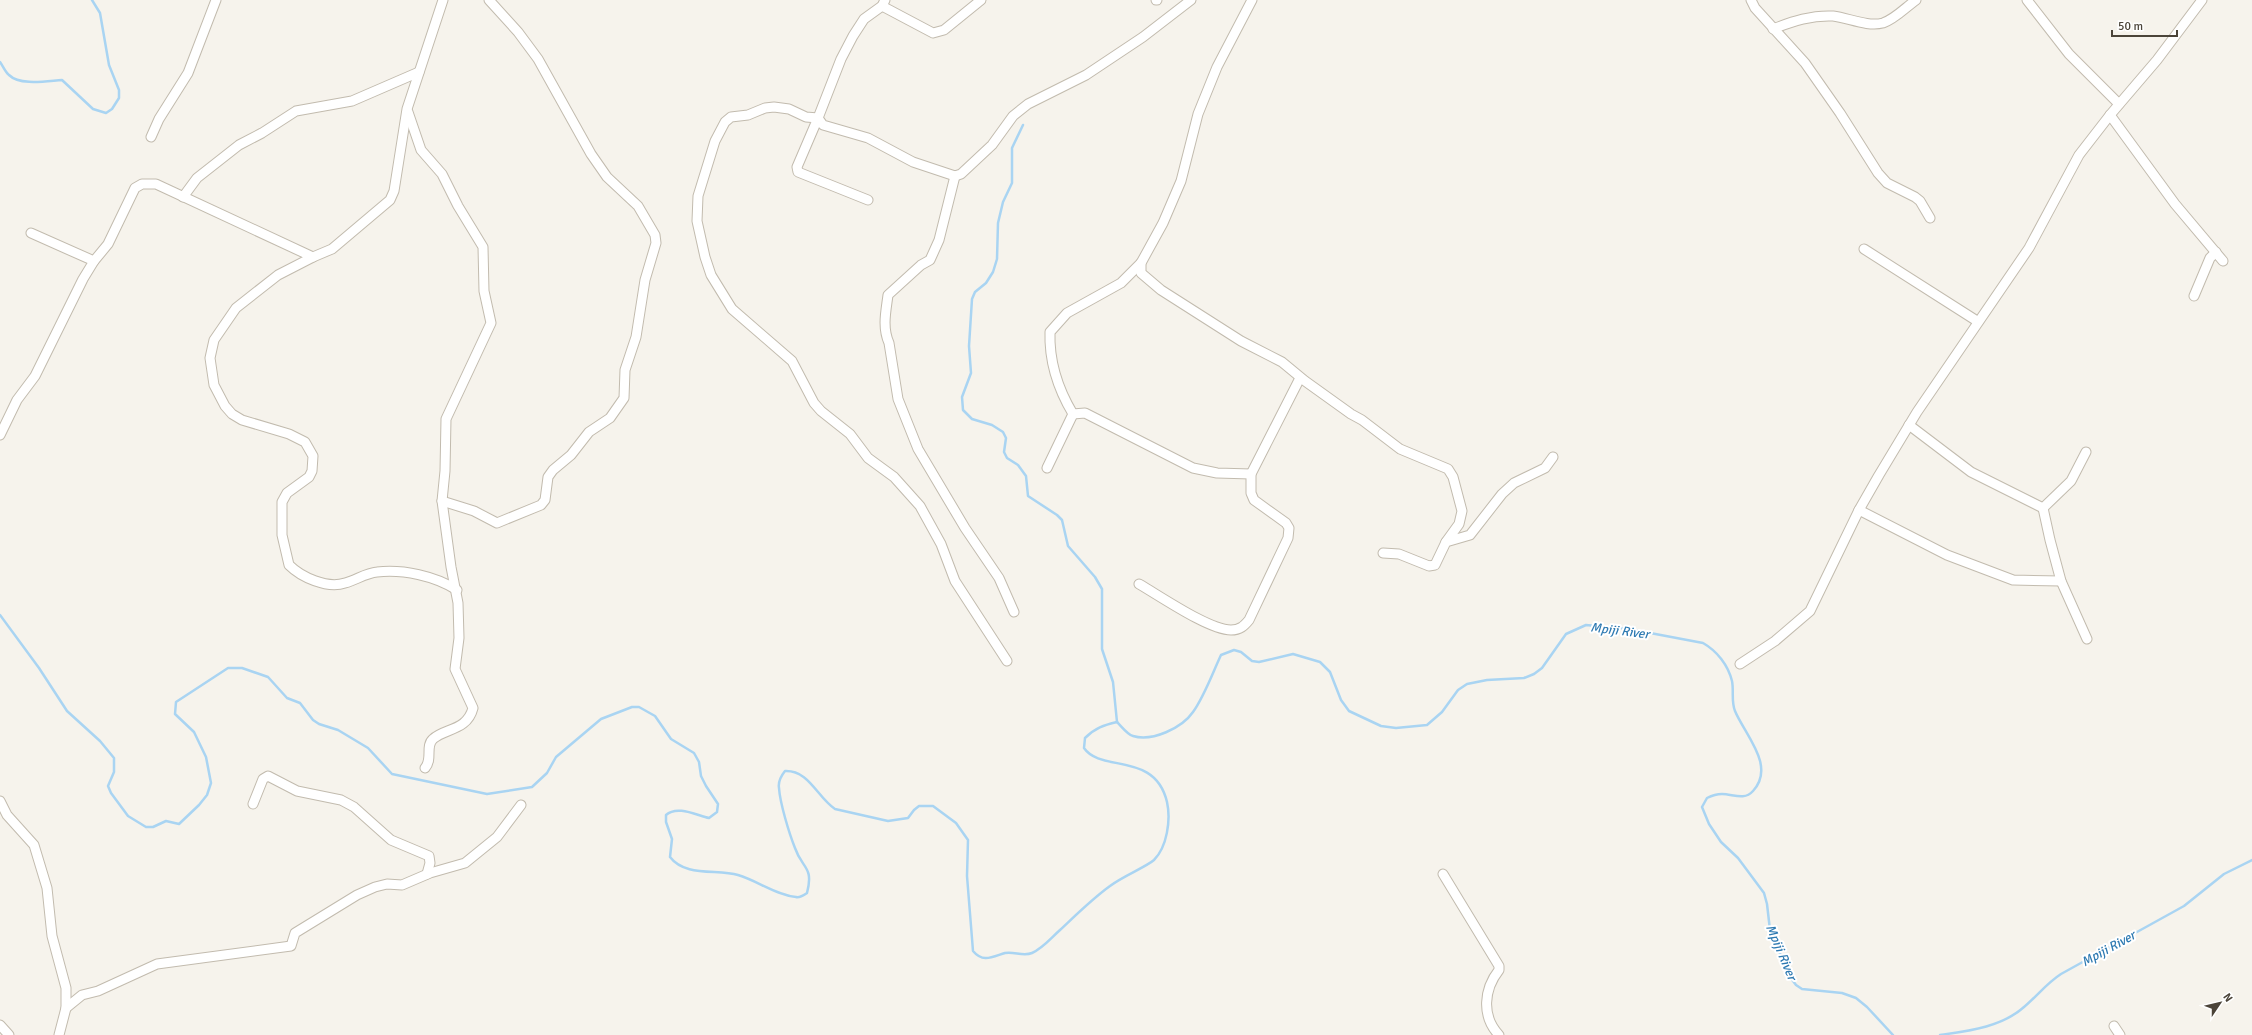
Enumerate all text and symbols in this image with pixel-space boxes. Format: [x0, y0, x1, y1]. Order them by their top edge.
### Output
scale bar [2112, 12, 2177, 38]
text: 50 m [2118, 19, 2143, 34]
water label: Mpiji River [1590, 619, 1652, 643]
water label: Mpiji River [1762, 922, 1801, 985]
water label: Mpiji River [2079, 926, 2140, 970]
north arrow [2200, 983, 2240, 1023]
text: N [2220, 991, 2235, 1004]

